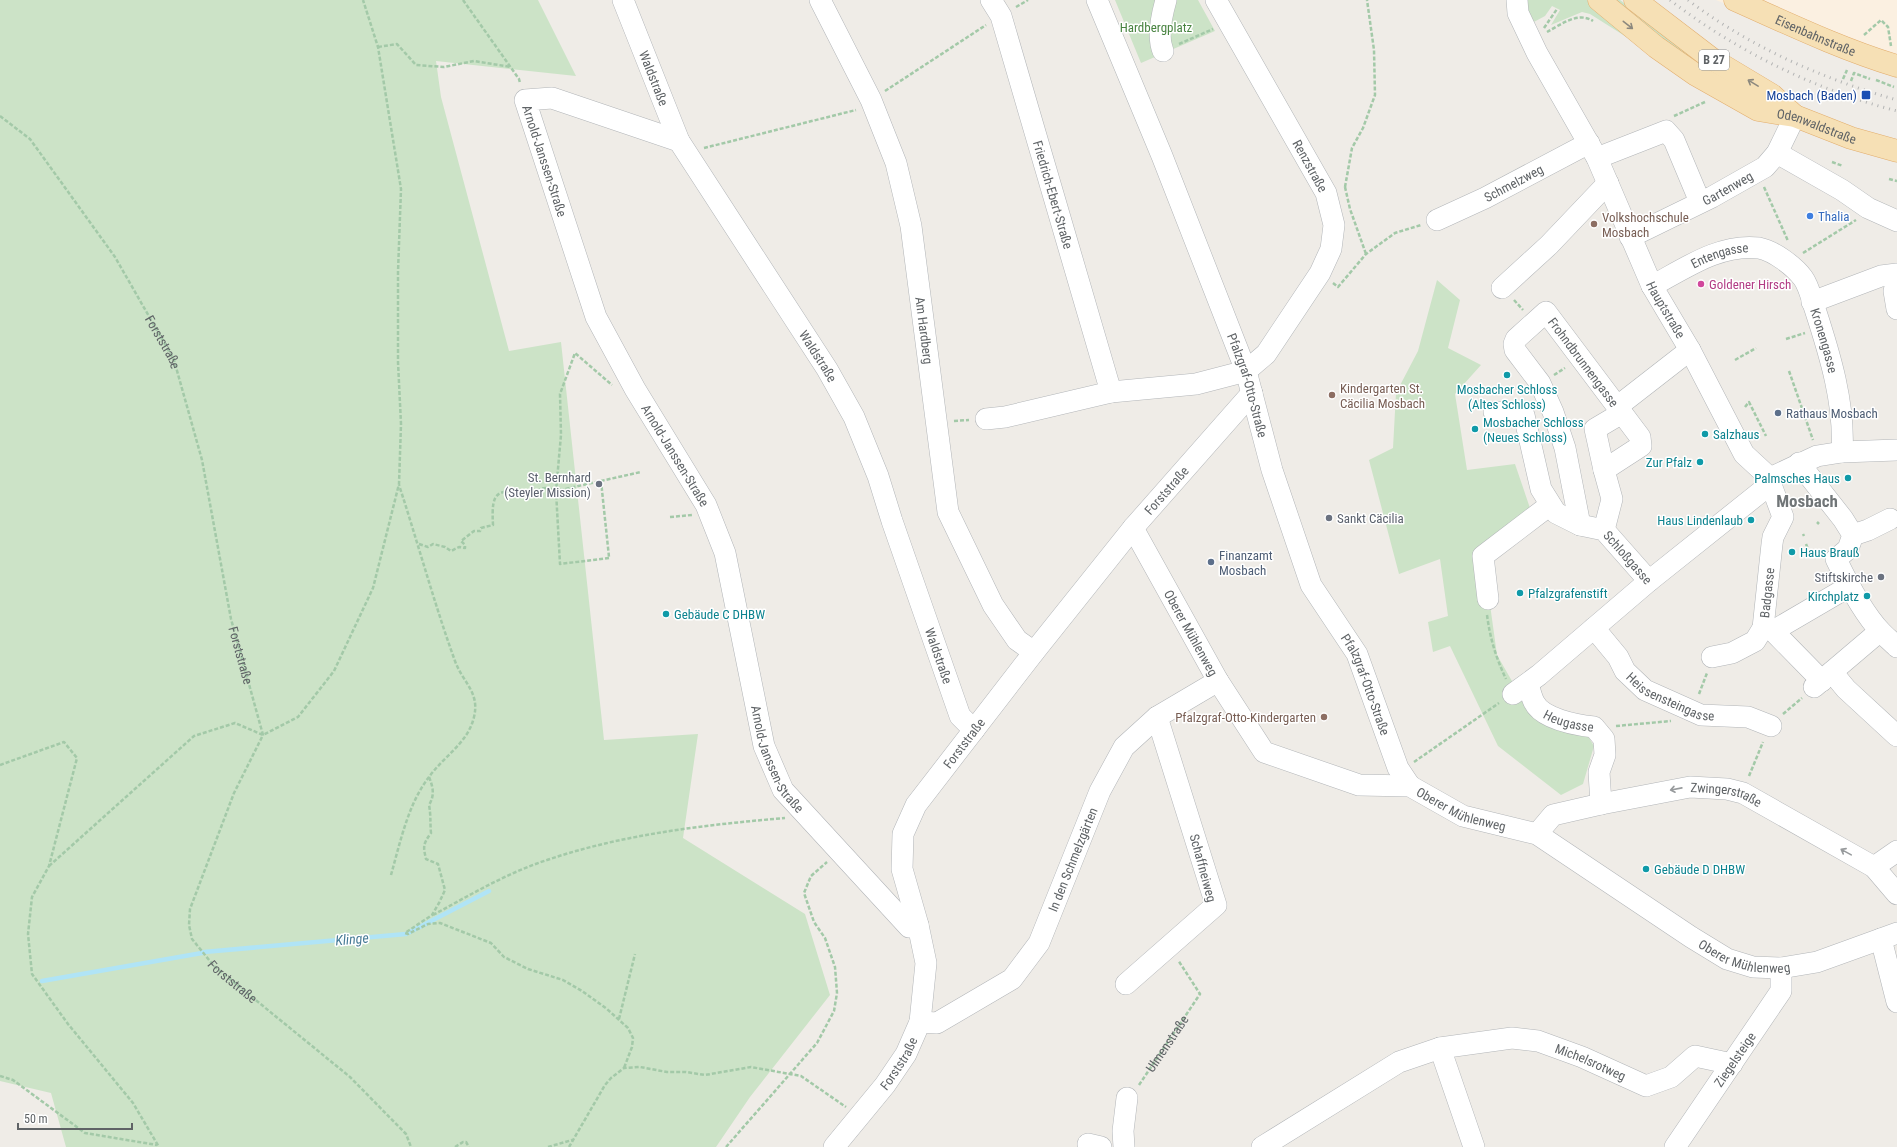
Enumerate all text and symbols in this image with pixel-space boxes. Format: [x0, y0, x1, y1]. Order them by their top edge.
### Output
street label: Eisenbahnstraße [1773, 12, 1858, 59]
park label: Hardbergplatz [1120, 20, 1193, 35]
one-way arrow [1623, 21, 1634, 30]
street label: Waldstraße [636, 48, 672, 108]
road number: B 27 [1699, 50, 1729, 70]
one-way arrow [1747, 79, 1759, 87]
place label: Mosbach (Baden) [1766, 88, 1857, 103]
marker: Mosbach (Baden) [1860, 89, 1872, 101]
street label: Arnold-Janssen-Straße [520, 103, 570, 218]
street label: Odenwaldstraße [1776, 106, 1858, 147]
street label: Renzstraße [1289, 137, 1331, 195]
street label: Friedrich-Ebert-Straße [1030, 139, 1076, 250]
street label: Schmelzweg [1481, 161, 1546, 205]
street label: Gartenweg [1700, 168, 1755, 208]
place label: Thalia [1818, 209, 1849, 224]
place label: Volkshochschule Mosbach [1602, 210, 1689, 240]
marker: Thalia [1805, 211, 1815, 221]
marker: Volkshochschule Mosbach [1589, 219, 1599, 229]
street label: Entengasse [1688, 240, 1749, 271]
place label: Goldener Hirsch [1709, 277, 1791, 292]
street label: Hauptstraße [1643, 279, 1689, 341]
marker: Goldener Hirsch [1696, 279, 1706, 289]
street label: Am Hardberg [913, 296, 936, 365]
street label: Kronengasse [1808, 306, 1841, 374]
street label: Forststraße [142, 312, 184, 370]
street label: Frohndbrunnengasse [1545, 314, 1622, 410]
street label: Waldstraße [796, 328, 840, 384]
street label: Pfalzgraf-Otto-Straße [1224, 331, 1271, 439]
marker: Mosbacher Schloss (Altes Schloss) [1502, 370, 1512, 380]
place label: Kindergarten St. Cäcilia Mosbach [1340, 381, 1425, 411]
place label: Mosbacher Schloss (Altes Schloss) [1457, 382, 1557, 412]
marker: Kindergarten St. Cäcilia Mosbach [1327, 390, 1337, 400]
street label: Arnold-Janssen-Straße [639, 402, 712, 509]
place label: Rathaus Mosbach [1786, 406, 1878, 421]
marker: Rathaus Mosbach [1773, 408, 1783, 418]
place label: Mosbacher Schloss (Neues Schloss) [1483, 415, 1584, 445]
marker: Mosbacher Schloss (Neues Schloss) [1470, 424, 1480, 434]
place label: Salzhaus [1713, 427, 1759, 442]
marker: Salzhaus [1700, 429, 1710, 439]
place label: Zur Pfalz [1646, 455, 1692, 470]
marker: Zur Pfalz [1695, 457, 1705, 467]
street label: Forststraße [1141, 463, 1191, 517]
place label: St. Bernhard (Steyler Mission) [504, 470, 591, 500]
place label: Palmsches Haus [1754, 471, 1840, 486]
marker: Palmsches Haus [1843, 473, 1853, 483]
marker: St. Bernhard (Steyler Mission) [594, 479, 604, 489]
district label: Mosbach [1776, 491, 1838, 511]
place label: Sankt Cäcilia [1337, 511, 1404, 526]
marker: Sankt Cäcilia [1324, 513, 1334, 523]
place label: Haus Lindenlaub [1657, 513, 1743, 528]
marker: Haus Lindenlaub [1746, 515, 1756, 525]
street label: Schloßgasse [1601, 527, 1655, 587]
place label: Haus Brauß [1800, 545, 1860, 560]
marker: Haus Brauß [1787, 547, 1797, 557]
place label: Finanzamt Mosbach [1219, 548, 1273, 578]
marker: Finanzamt Mosbach [1206, 557, 1216, 567]
street label: Badgasse [1757, 567, 1777, 619]
place label: Stiftskirche [1814, 570, 1873, 585]
marker: Stiftskirche [1876, 572, 1886, 582]
place label: Pfalzgrafenstift [1528, 586, 1608, 601]
street label: Oberer Mühlenweg [1161, 587, 1221, 678]
marker: Pfalzgrafenstift [1515, 588, 1525, 598]
place label: Kirchplatz [1808, 589, 1859, 604]
marker: Kirchplatz [1862, 591, 1872, 601]
place label: Gebäude C DHBW [674, 607, 765, 622]
marker: Gebäude C DHBW [661, 609, 671, 619]
street label: Forststraße [226, 625, 256, 686]
street label: Waldstraße [922, 626, 956, 685]
street label: Pfalzgraf-Otto-Straße [1338, 631, 1393, 737]
street label: Heissensteingasse [1624, 669, 1715, 723]
street label: Arnold-Janssen-Straße [748, 704, 807, 815]
street label: Heugasse [1541, 706, 1595, 734]
place label: Pfalzgraf-Otto-Kindergarten [1175, 710, 1316, 725]
marker: Pfalzgraf-Otto-Kindergarten [1319, 712, 1329, 722]
street label: Forststraße [940, 715, 988, 771]
street label: Zwingerstraße [1690, 780, 1765, 810]
street label: Oberer Mühlenweg [1414, 784, 1507, 834]
one-way arrow [1670, 786, 1683, 794]
street label: In den Schmelzgärten [1045, 805, 1100, 914]
street label: Schaffneiweg [1187, 832, 1219, 904]
one-way arrow [1840, 847, 1852, 855]
place label: Gebäude D DHBW [1654, 862, 1745, 877]
marker: Gebäude D DHBW [1641, 864, 1651, 874]
water label: Klinge [335, 930, 369, 948]
street label: Oberer Mühlenweg [1696, 936, 1791, 976]
street label: Forststraße [205, 957, 260, 1006]
street label: Ulmenstraße [1142, 1012, 1191, 1075]
street label: Ziegelsteige [1711, 1029, 1758, 1090]
street label: Forststraße [877, 1035, 920, 1093]
street label: Michelsrotweg [1553, 1040, 1628, 1083]
scale bar [18, 1105, 132, 1131]
text: 50 m [24, 1112, 48, 1126]

